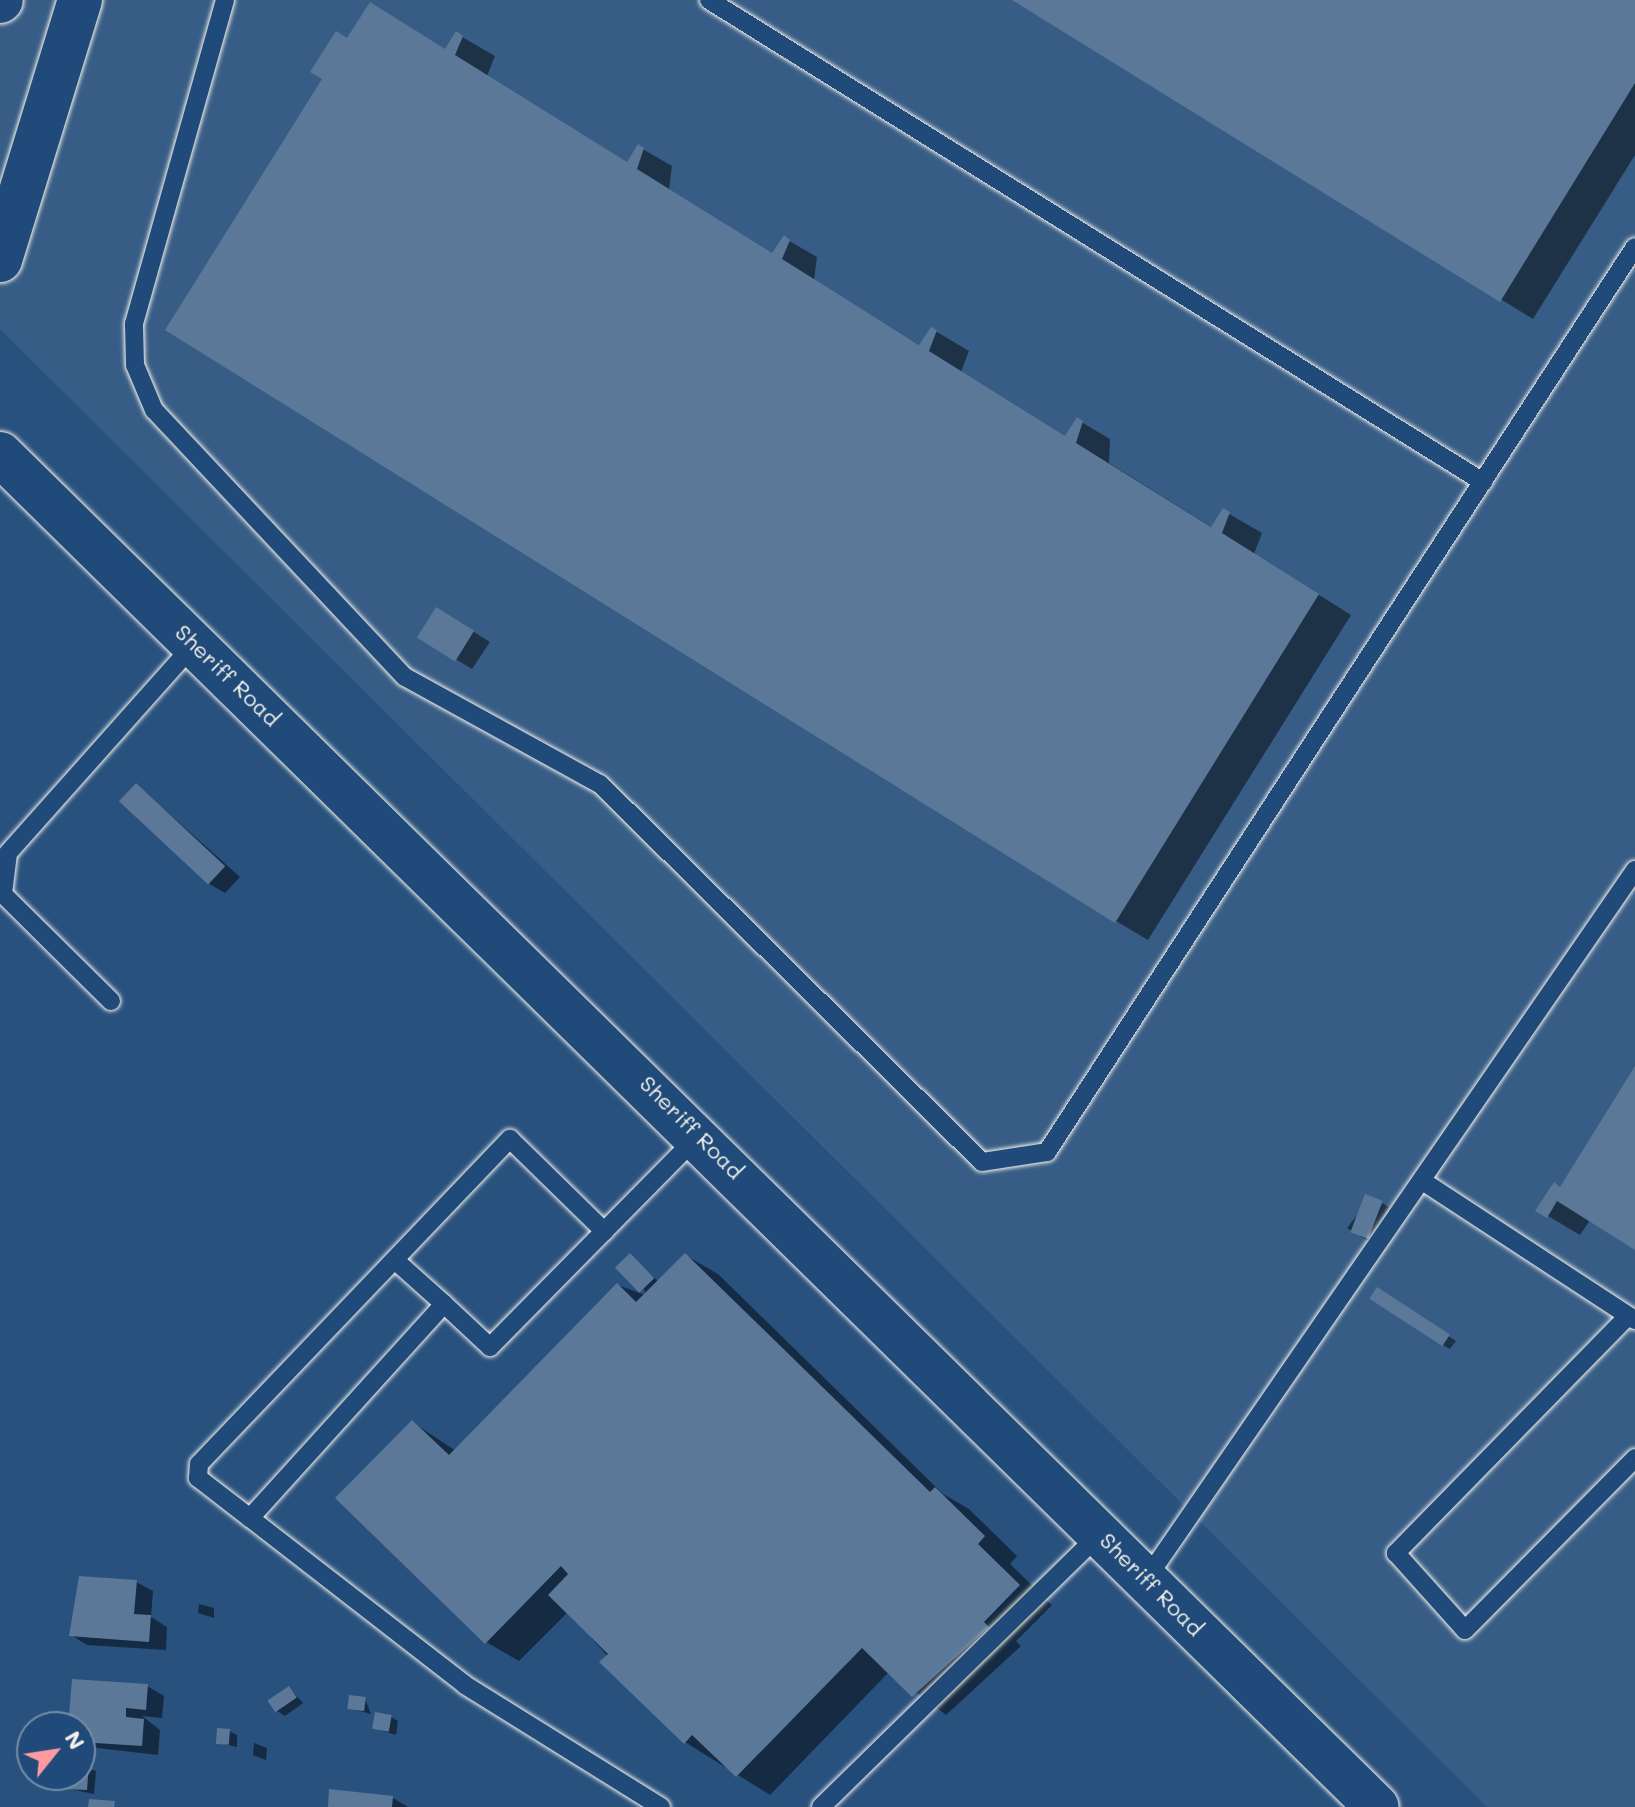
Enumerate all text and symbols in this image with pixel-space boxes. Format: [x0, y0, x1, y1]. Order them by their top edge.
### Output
street label: Sheriff Road [170, 619, 286, 731]
street label: Sheriff Road [635, 1070, 749, 1184]
street label: Sheriff Road [1095, 1527, 1209, 1641]
north arrow [16, 1711, 96, 1791]
text: N [59, 1725, 92, 1754]

